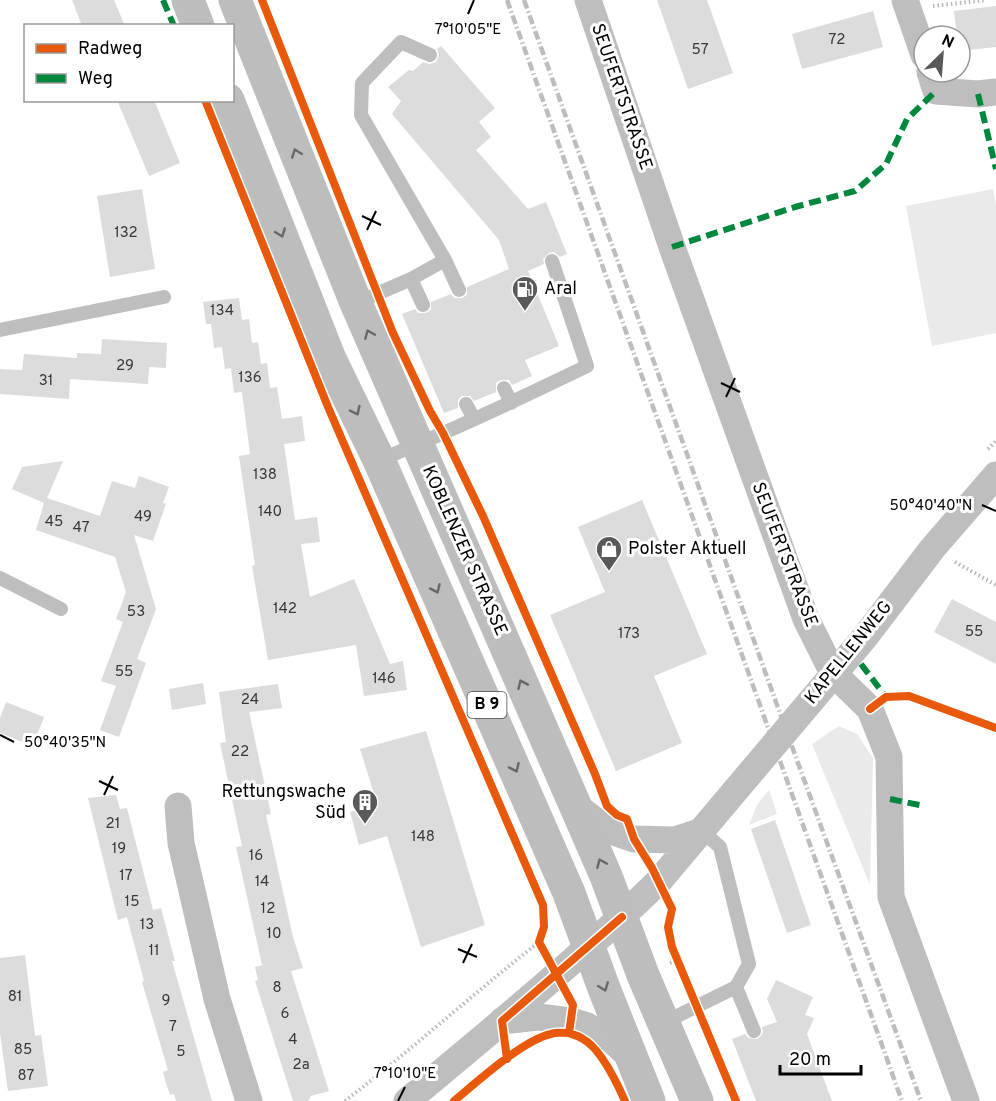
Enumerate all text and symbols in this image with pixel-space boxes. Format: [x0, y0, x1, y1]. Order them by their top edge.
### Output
text: 7°10'05"E [435, 21, 501, 40]
street label: SEUFERTSTRASSE [585, 21, 657, 173]
legend [24, 24, 234, 102]
north arrow [912, 24, 972, 84]
house number: 72 [829, 31, 845, 50]
text: N [938, 31, 957, 54]
text: Radweg [78, 38, 142, 61]
house number: 57 [692, 41, 709, 60]
text: Weg [78, 68, 113, 91]
one-way arrow [291, 148, 303, 159]
house number: 132 [114, 224, 138, 243]
one-way arrow [274, 227, 286, 238]
fuel station icon: Aral [510, 274, 540, 312]
place label: Aral [544, 278, 577, 301]
house number: 134 [210, 302, 234, 321]
one-way arrow [364, 329, 376, 340]
house number: 29 [116, 357, 134, 376]
house number: 136 [238, 369, 262, 388]
house number: 31 [39, 372, 53, 391]
one-way arrow [348, 405, 360, 416]
street label: KOBLENZER STRASSE [416, 462, 512, 640]
house number: 138 [253, 466, 277, 485]
street label: SEUFERTSTRASSE [746, 479, 822, 631]
text: 50°40'40"N [890, 497, 972, 516]
house number: 140 [258, 503, 282, 522]
house number: 49 [134, 508, 152, 527]
house number: 45 [45, 513, 63, 532]
house number: 47 [73, 519, 90, 538]
shop icon: Polster Aktuell [594, 534, 624, 572]
place label: Polster Aktuell [628, 538, 747, 561]
one-way arrow [429, 583, 441, 594]
street label: KAPELLENWEG [800, 597, 898, 709]
house number: 142 [273, 600, 297, 619]
house number: 53 [127, 603, 145, 622]
house number: 55 [965, 623, 983, 642]
house number: 173 [618, 625, 640, 644]
house number: 55 [115, 663, 133, 682]
house number: 146 [372, 670, 396, 689]
one-way arrow [518, 679, 530, 690]
house number: 24 [241, 691, 259, 710]
road number: B 9 [468, 692, 506, 718]
text: 50°40'35"N [24, 734, 106, 753]
house number: 22 [231, 743, 249, 762]
one-way arrow [507, 761, 519, 772]
place label: Rettungswache Süd [222, 781, 346, 825]
building icon: Rettungswache Süd [350, 787, 380, 825]
house number: 21 [106, 815, 120, 834]
house number: 148 [411, 828, 435, 847]
house number: 19 [112, 840, 126, 859]
house number: 16 [249, 847, 263, 866]
one-way arrow [596, 858, 608, 869]
house number: 17 [119, 867, 133, 886]
house number: 14 [255, 873, 269, 892]
house number: 15 [125, 893, 139, 912]
house number: 12 [261, 900, 275, 919]
house number: 13 [140, 916, 154, 935]
house number: 10 [266, 925, 282, 944]
house number: 11 [148, 942, 160, 961]
house number: 8 [272, 979, 282, 998]
one-way arrow [596, 981, 609, 992]
house number: 81 [8, 988, 22, 1007]
house number: 9 [162, 992, 170, 1011]
house number: 6 [281, 1005, 290, 1024]
house number: 7 [169, 1018, 177, 1037]
house number: 4 [288, 1031, 298, 1050]
scale bar [780, 1038, 861, 1076]
house number: 85 [14, 1041, 32, 1060]
house number: 5 [176, 1043, 186, 1062]
text: 20 m [789, 1049, 831, 1072]
house number: 2a [292, 1056, 310, 1075]
text: 7°10'10"E [374, 1065, 436, 1084]
house number: 87 [18, 1067, 35, 1086]

